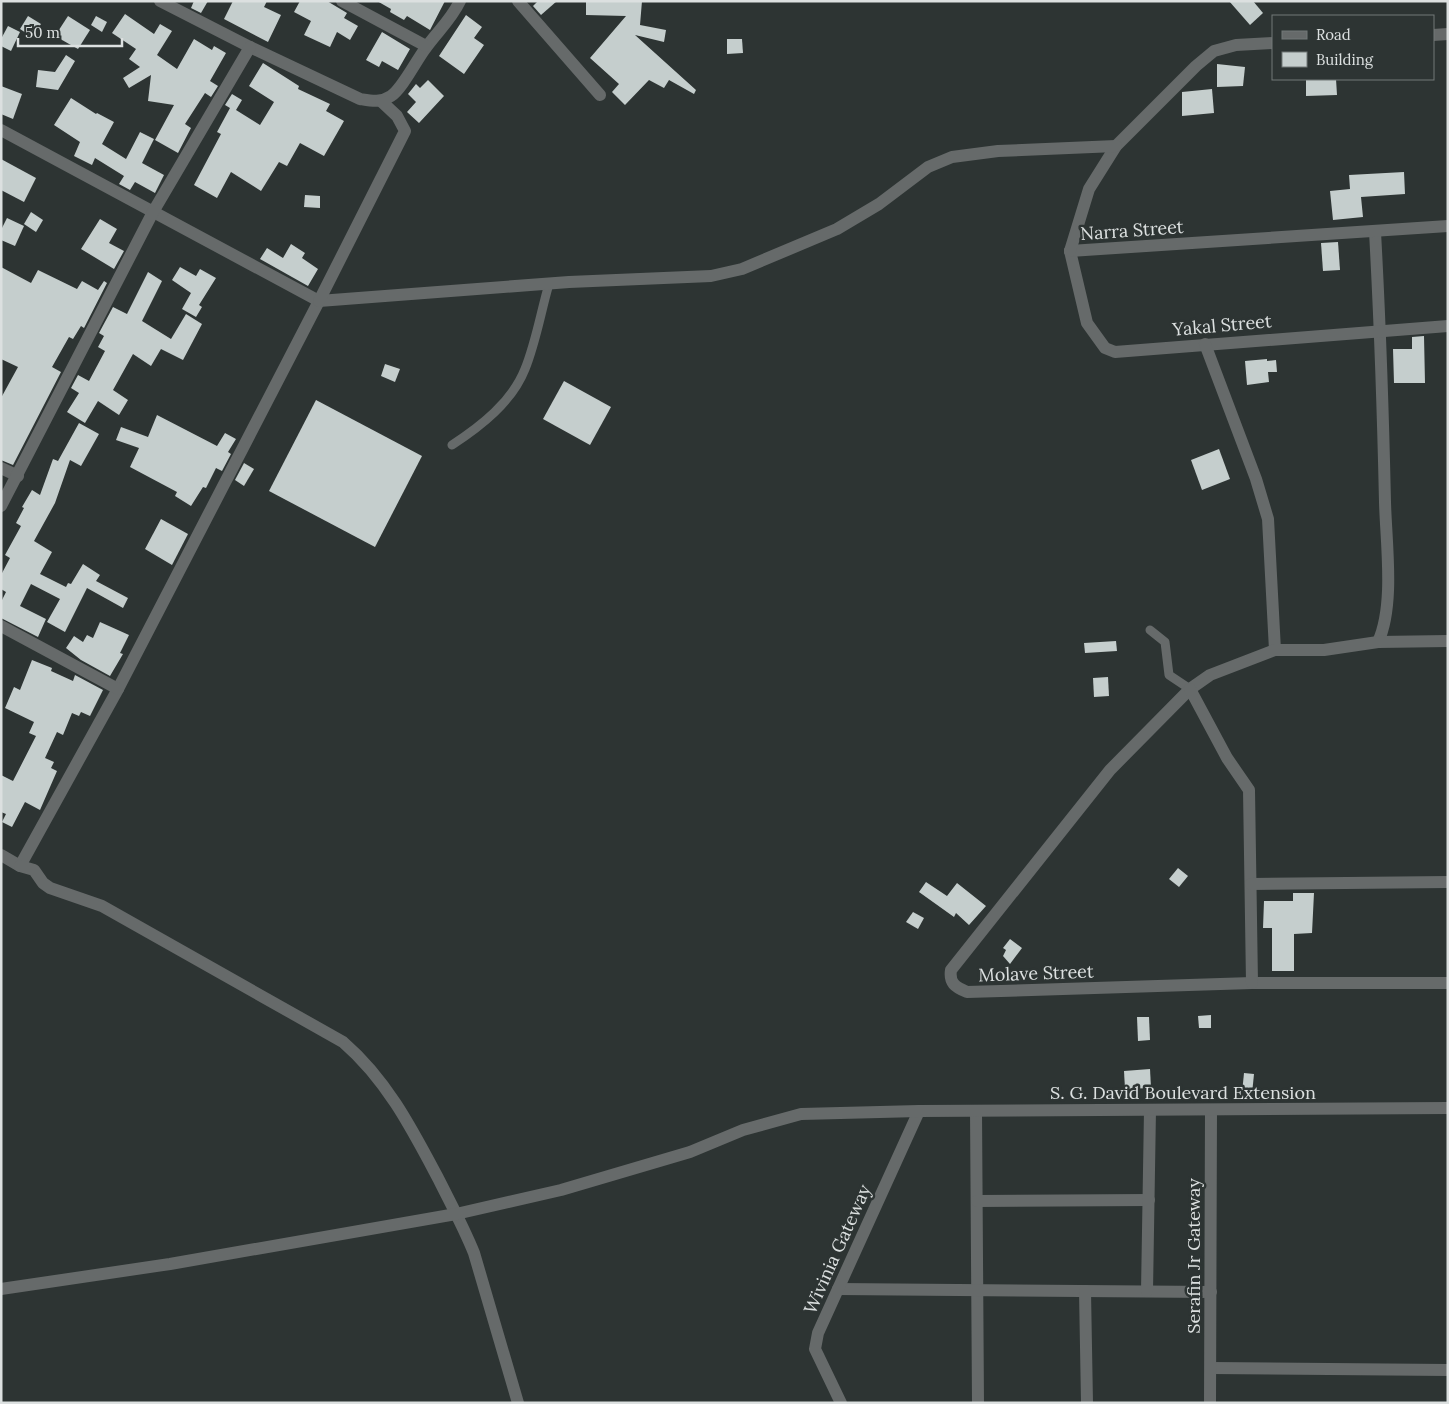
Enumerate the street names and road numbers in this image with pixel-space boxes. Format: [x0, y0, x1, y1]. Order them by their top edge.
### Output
street label: Narra Street [1080, 215, 1184, 245]
street label: Yakal Street [1170, 309, 1273, 341]
street label: Molave Street [978, 959, 1094, 987]
street label: S. G. David Boulevard Extension [1050, 1081, 1316, 1104]
street label: Serafin Jr Gateway [1182, 1178, 1205, 1334]
street label: Wivinia Gateway [798, 1180, 876, 1317]

